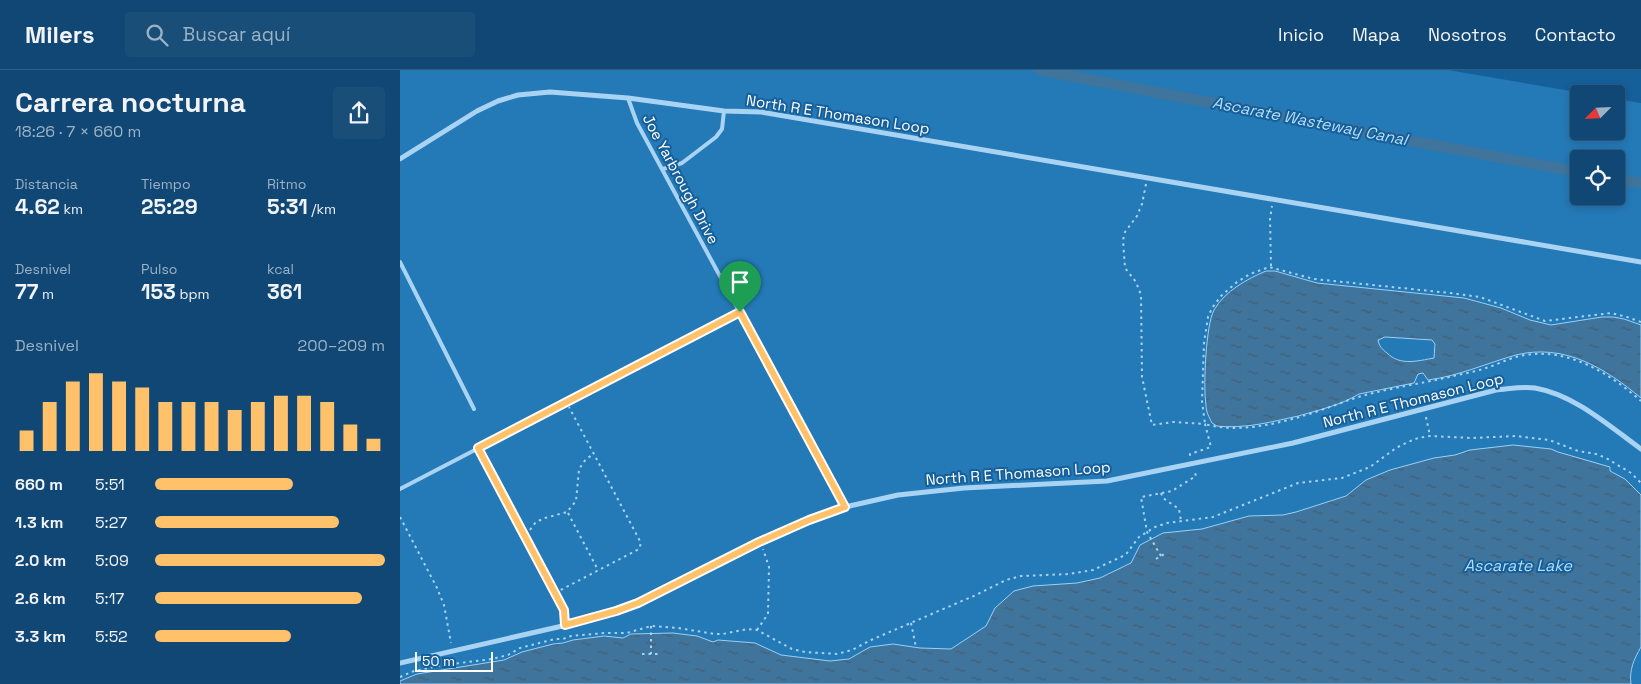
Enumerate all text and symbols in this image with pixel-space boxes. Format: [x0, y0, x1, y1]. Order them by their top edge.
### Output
search box [125, 12, 475, 57]
text: Milers [25, 19, 95, 50]
icon: search [143, 21, 171, 49]
text: Buscar aquí [183, 22, 290, 47]
text: Inicio [1278, 23, 1324, 46]
text: Mapa [1352, 23, 1400, 46]
text: Nosotros [1428, 23, 1507, 46]
text: Contacto [1535, 23, 1616, 46]
text: Carrera nocturna [15, 84, 246, 120]
north arrow [1570, 85, 1625, 140]
map controls [1570, 85, 1625, 205]
button: share [333, 87, 385, 139]
street label: North R E Thomason Loop [745, 90, 931, 138]
water label: Ascarate Wasteway Canal [1211, 92, 1411, 151]
street label: Joe Yarbrough Drive [639, 111, 723, 247]
text: 18:26 · 7 × 660 m [15, 121, 141, 142]
button: locate [1570, 150, 1625, 205]
text: Distancia [15, 175, 78, 193]
text: Tiempo [141, 175, 191, 193]
text: Ritmo [267, 175, 306, 193]
text: 4.62 [15, 193, 60, 220]
text: 25:29 [141, 193, 198, 220]
text: 5:31 [267, 193, 308, 220]
text: km [60, 200, 83, 218]
text: /km [308, 200, 336, 218]
text: Desnivel [15, 260, 71, 278]
text: Pulso [141, 260, 177, 278]
text: kcal [267, 260, 294, 278]
pin [719, 261, 761, 312]
icon: arrive [726, 268, 754, 296]
text: 77 [15, 278, 38, 305]
text: 153 [141, 278, 176, 305]
text: 361 [267, 278, 302, 305]
text: m [38, 285, 54, 303]
text: bpm [176, 285, 210, 303]
text: Desnivel [15, 335, 79, 356]
text: 200–209 m [298, 335, 385, 356]
street label: North R E Thomason Loop [1321, 368, 1505, 432]
street label: North R E Thomason Loop [925, 457, 1111, 489]
text: 660 m [15, 474, 63, 495]
text: 5:51 [95, 474, 125, 495]
text: 1.3 km [15, 512, 63, 533]
text: 5:27 [95, 512, 127, 533]
text: 2.0 km [15, 550, 66, 571]
text: 5:09 [95, 550, 129, 571]
water label: Ascarate Lake [1464, 555, 1573, 576]
text: 2.6 km [15, 588, 66, 609]
text: 5:17 [95, 588, 124, 609]
text: 3.3 km [15, 626, 66, 647]
text: 5:52 [95, 626, 128, 647]
scale bar [415, 649, 492, 672]
text: 50 m [422, 652, 455, 670]

